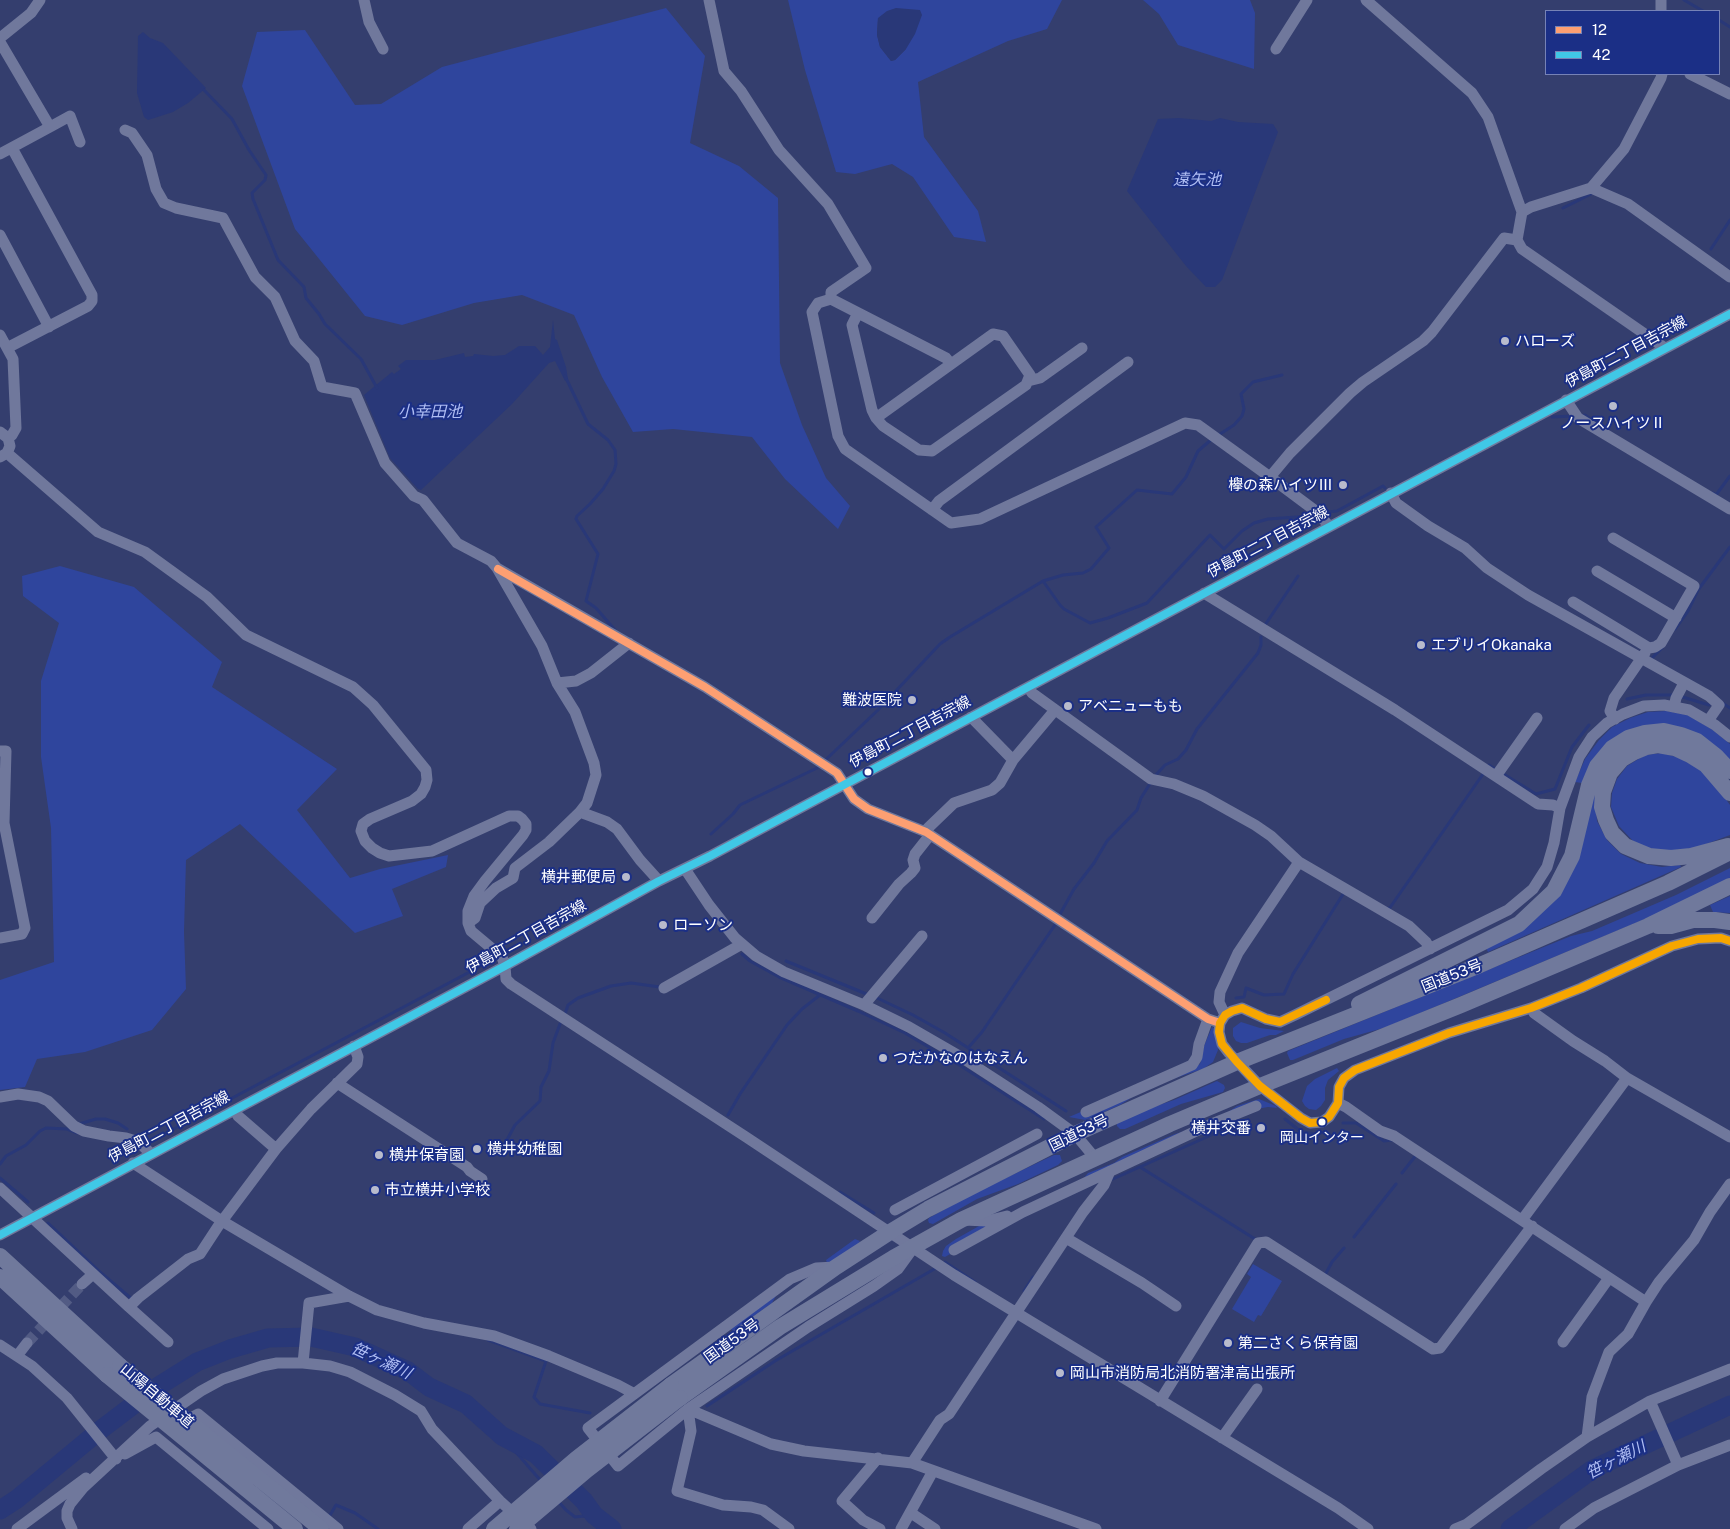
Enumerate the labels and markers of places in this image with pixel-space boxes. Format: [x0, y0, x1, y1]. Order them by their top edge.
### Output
place label: ハローズ [1515, 332, 1575, 350]
marker: ハローズ [1499, 335, 1511, 347]
marker: ノースハイツⅡ [1607, 400, 1619, 412]
place label: ノースハイツⅡ [1561, 414, 1665, 432]
place label: 欅の森ハイツⅢ [1228, 476, 1333, 494]
marker: 欅の森ハイツⅢ [1337, 479, 1349, 491]
place label: エブリイOkanaka [1431, 636, 1552, 654]
marker: エブリイOkanaka [1415, 639, 1427, 651]
place label: 難波医院 [842, 691, 902, 709]
marker: 難波医院 [906, 694, 918, 706]
place label: アベニューもも [1078, 697, 1183, 715]
marker: アベニューもも [1062, 700, 1074, 712]
unlabelled marker [863, 767, 873, 777]
place label: 横井郵便局 [541, 868, 616, 886]
marker: 横井郵便局 [620, 871, 632, 883]
place label: ローソン [673, 916, 733, 934]
marker: ローソン [657, 919, 669, 931]
place label: つだかなのはなえん [893, 1049, 1028, 1067]
marker: つだかなのはなえん [877, 1052, 889, 1064]
marker: 岡山インター [1317, 1117, 1327, 1127]
place label: 横井交番 [1191, 1119, 1251, 1137]
marker: 横井交番 [1255, 1122, 1267, 1134]
place label: 岡山インター [1280, 1130, 1364, 1146]
place label: 横井幼稚園 [487, 1140, 562, 1158]
marker: 横井幼稚園 [471, 1143, 483, 1155]
place label: 横井保育園 [389, 1146, 464, 1164]
marker: 横井保育園 [373, 1149, 385, 1161]
place label: 市立横井小学校 [385, 1181, 490, 1199]
marker: 市立横井小学校 [369, 1184, 381, 1196]
place label: 第二さくら保育園 [1238, 1334, 1358, 1352]
marker: 第二さくら保育園 [1222, 1337, 1234, 1349]
place label: 岡山市消防局北消防署津高出張所 [1070, 1364, 1295, 1382]
marker: 岡山市消防局北消防署津高出張所 [1054, 1367, 1066, 1379]

